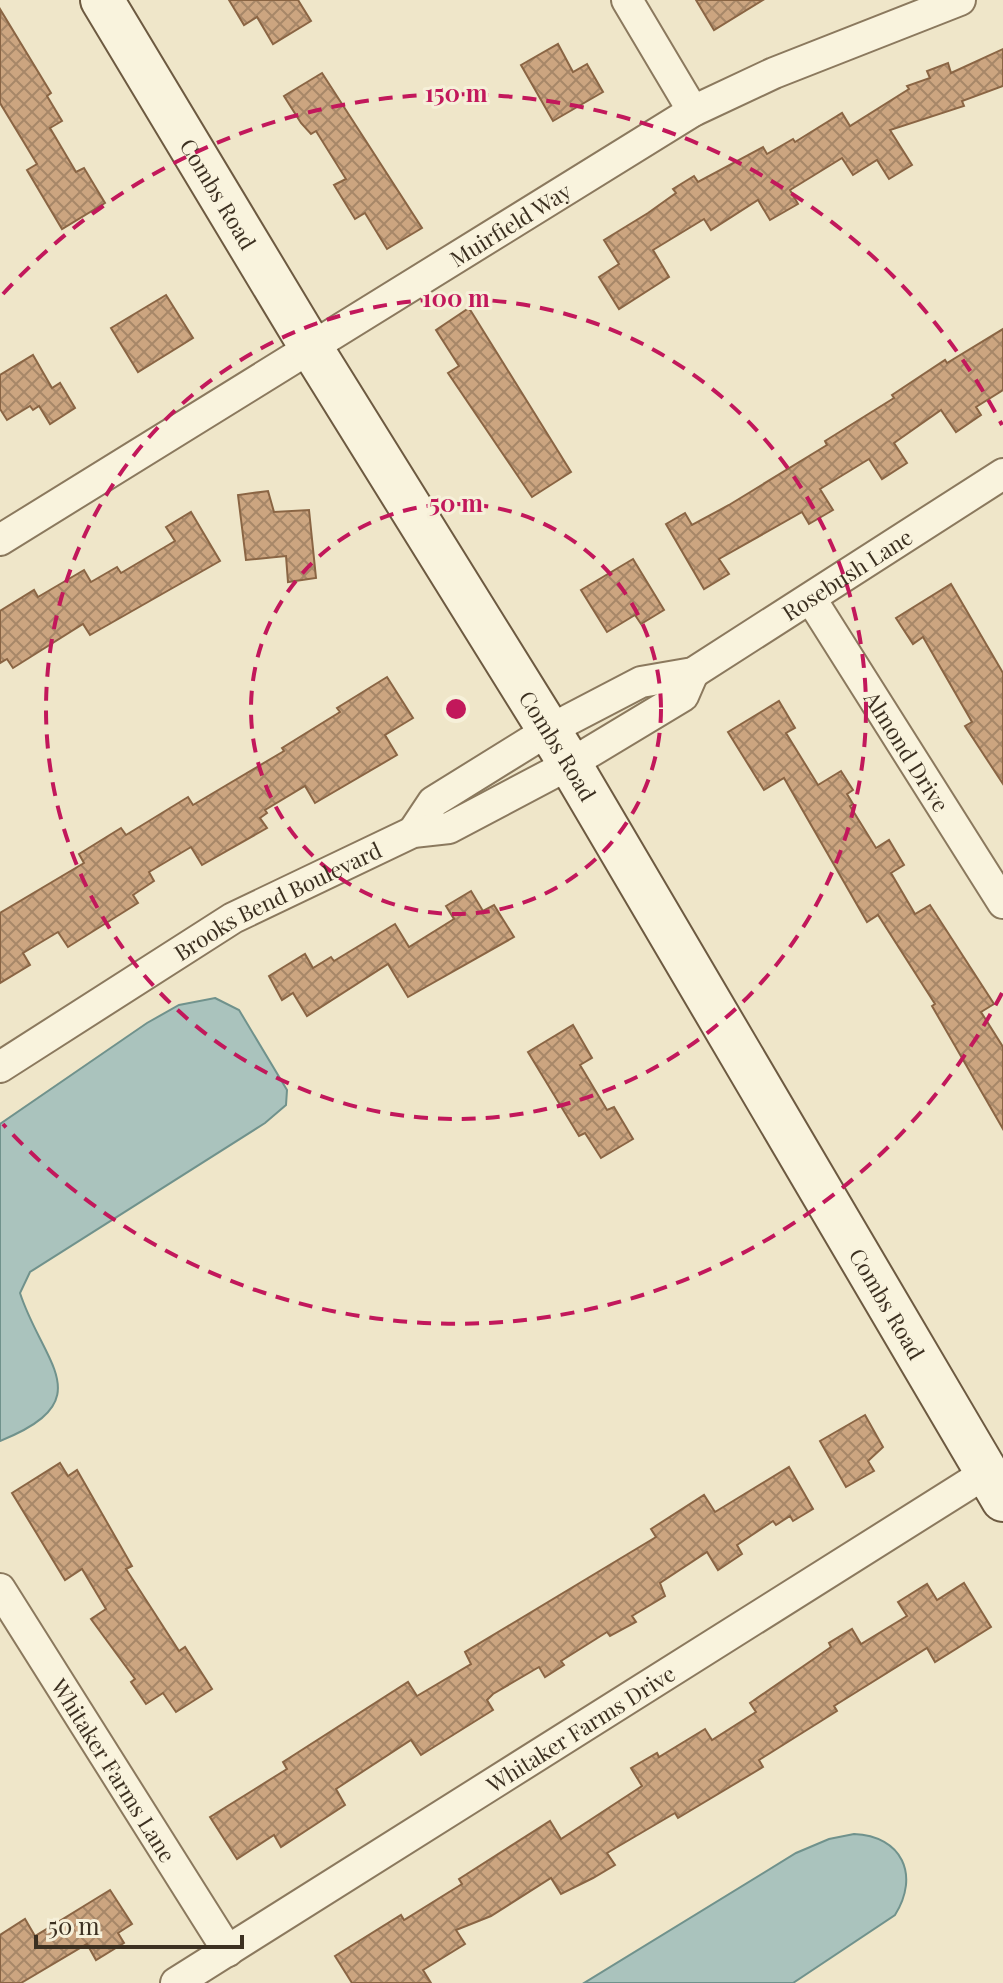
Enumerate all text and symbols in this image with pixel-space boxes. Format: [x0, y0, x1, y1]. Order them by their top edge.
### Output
text: 150 m [425, 76, 488, 108]
street label: Combs Road [174, 133, 264, 255]
street label: Muirfield Way [444, 175, 576, 273]
text: 100 m [422, 281, 490, 313]
text: 50 m [429, 486, 483, 518]
street label: Rosebush Lane [776, 521, 918, 627]
street label: Almond Drive [857, 684, 956, 817]
street label: Combs Road [513, 685, 603, 807]
centre of rings [442, 695, 470, 723]
street label: Brooks Bend Boulevard [168, 834, 386, 967]
street label: Combs Road [843, 1242, 932, 1365]
street label: Whitaker Farms Drive [480, 1658, 680, 1799]
street label: Whitaker Farms Lane [44, 1672, 183, 1868]
scale bar [36, 1899, 242, 1949]
text: 50 m [48, 1909, 100, 1941]

